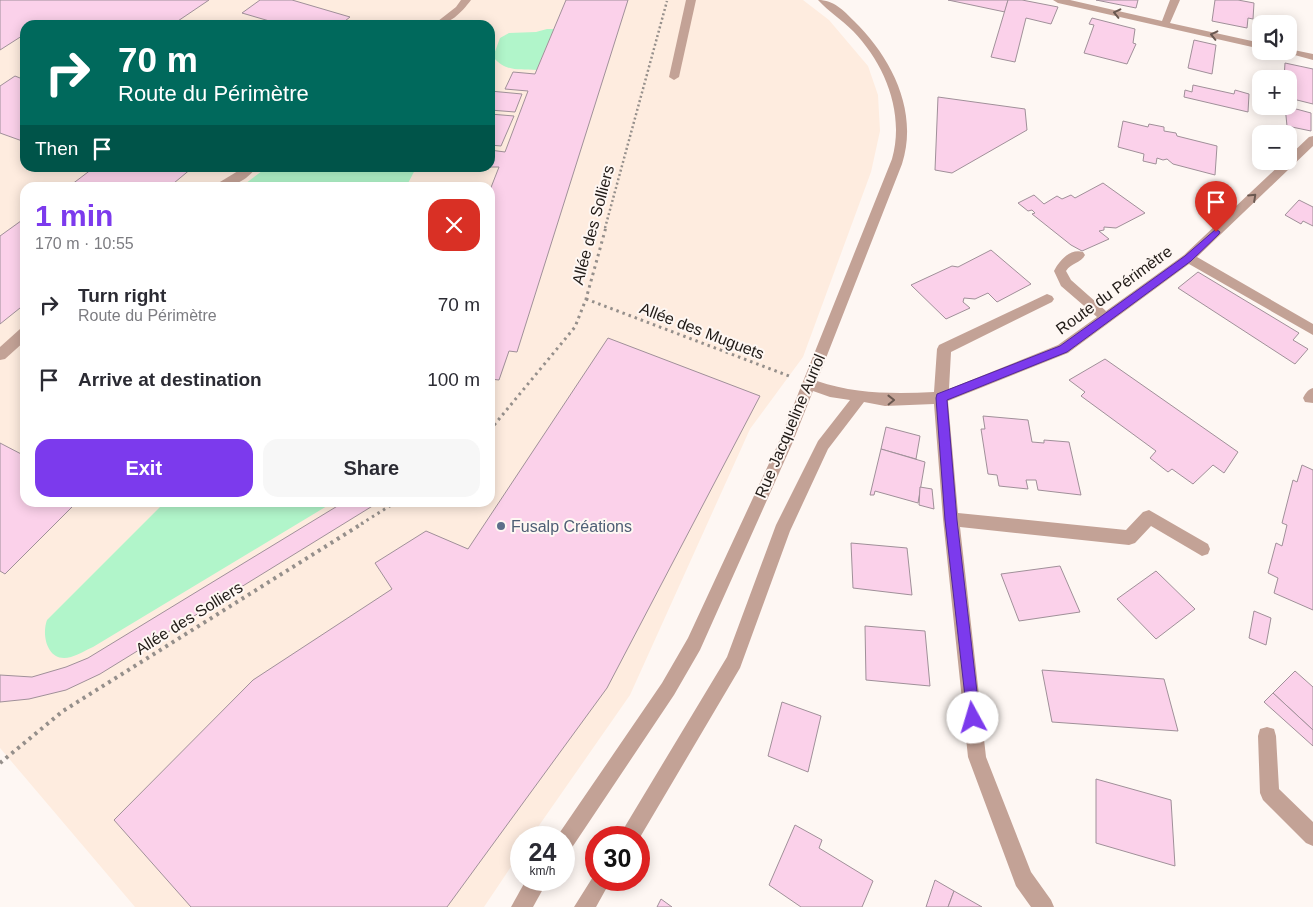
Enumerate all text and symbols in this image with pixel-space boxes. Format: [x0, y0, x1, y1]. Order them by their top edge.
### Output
one-way arrow [1113, 8, 1121, 19]
map controls [1252, 15, 1297, 170]
button: sound [1252, 15, 1297, 60]
one-way arrow [1209, 30, 1218, 41]
icon: right [35, 40, 100, 105]
text: 70 m [118, 40, 198, 79]
button: + [1252, 70, 1297, 115]
text: Route du Périmètre [118, 81, 309, 106]
button: − [1252, 125, 1297, 170]
icon: arrive [88, 135, 116, 163]
text: Then [35, 138, 78, 159]
street label: Allée des Solliers [569, 164, 617, 286]
pin [1195, 181, 1237, 232]
icon: arrive [1202, 188, 1230, 216]
one-way arrow [1247, 194, 1256, 203]
text: 1 min [35, 199, 113, 232]
button: close [428, 199, 480, 251]
text: 170 m · 10:55 [35, 235, 134, 252]
street label: Route du Périmètre [1053, 242, 1175, 338]
text: Turn right [78, 285, 166, 306]
icon: right [35, 291, 63, 319]
text: 70 m [438, 294, 480, 315]
street label: Allée des Muguets [638, 299, 766, 363]
text: Route du Périmètre [78, 307, 217, 324]
street label: Rue Jacqueline Auriol [752, 351, 828, 501]
icon: arrive [35, 366, 63, 394]
text: Arrive at destination [78, 369, 262, 390]
text: 100 m [427, 369, 480, 390]
one-way arrow [888, 395, 895, 405]
button: Exit [35, 439, 253, 497]
button: Share [263, 439, 480, 497]
place label: Fusalp Créations [511, 518, 632, 535]
marker: Fusalp Créations [495, 520, 507, 532]
street label: Allée des Solliers [132, 578, 246, 658]
position arrow [946, 691, 998, 743]
speed limit sign: 30 [585, 826, 650, 891]
text: 24 [529, 838, 556, 866]
text: km/h [529, 864, 556, 878]

